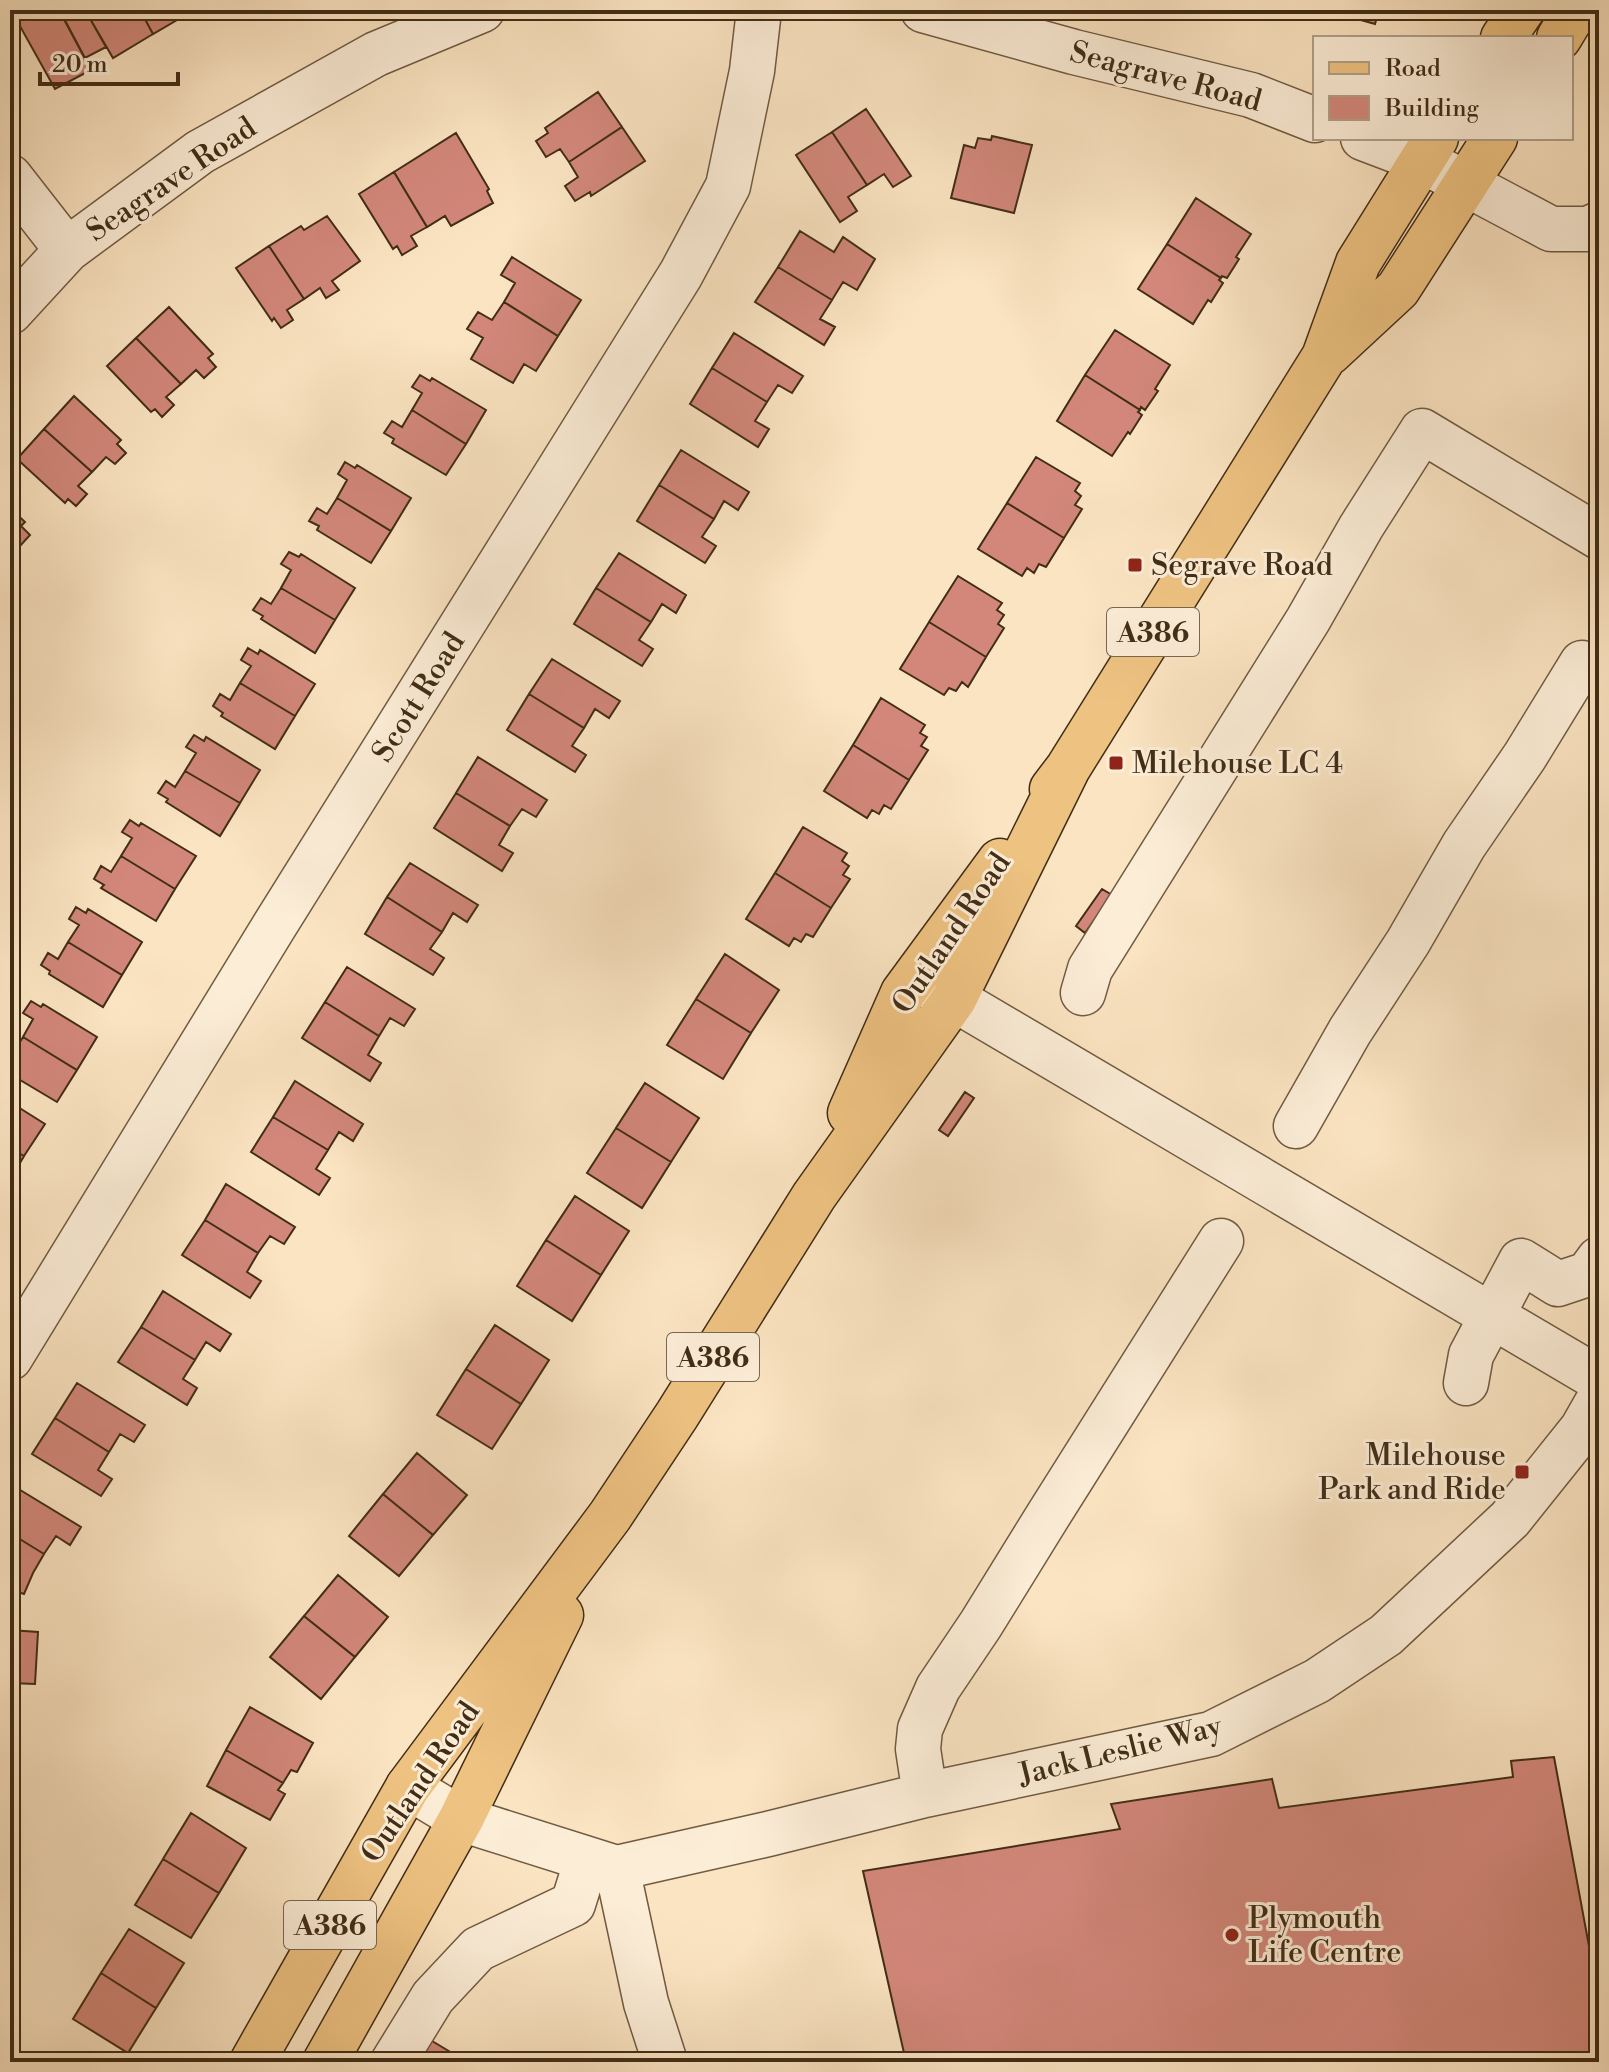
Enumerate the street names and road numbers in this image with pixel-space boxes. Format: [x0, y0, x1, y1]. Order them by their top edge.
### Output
street label: Seagrave Road [1066, 33, 1266, 121]
street label: Seagrave Road [79, 109, 264, 251]
road number: A386 [1107, 608, 1199, 656]
street label: Scott Road [364, 626, 474, 769]
street label: Outland Road [884, 846, 1020, 1021]
road number: A386 [667, 1333, 759, 1381]
street label: Outland Road [353, 1695, 489, 1870]
street label: Jack Leslie Way [1014, 1707, 1226, 1795]
road number: A386 [284, 1901, 376, 1949]

